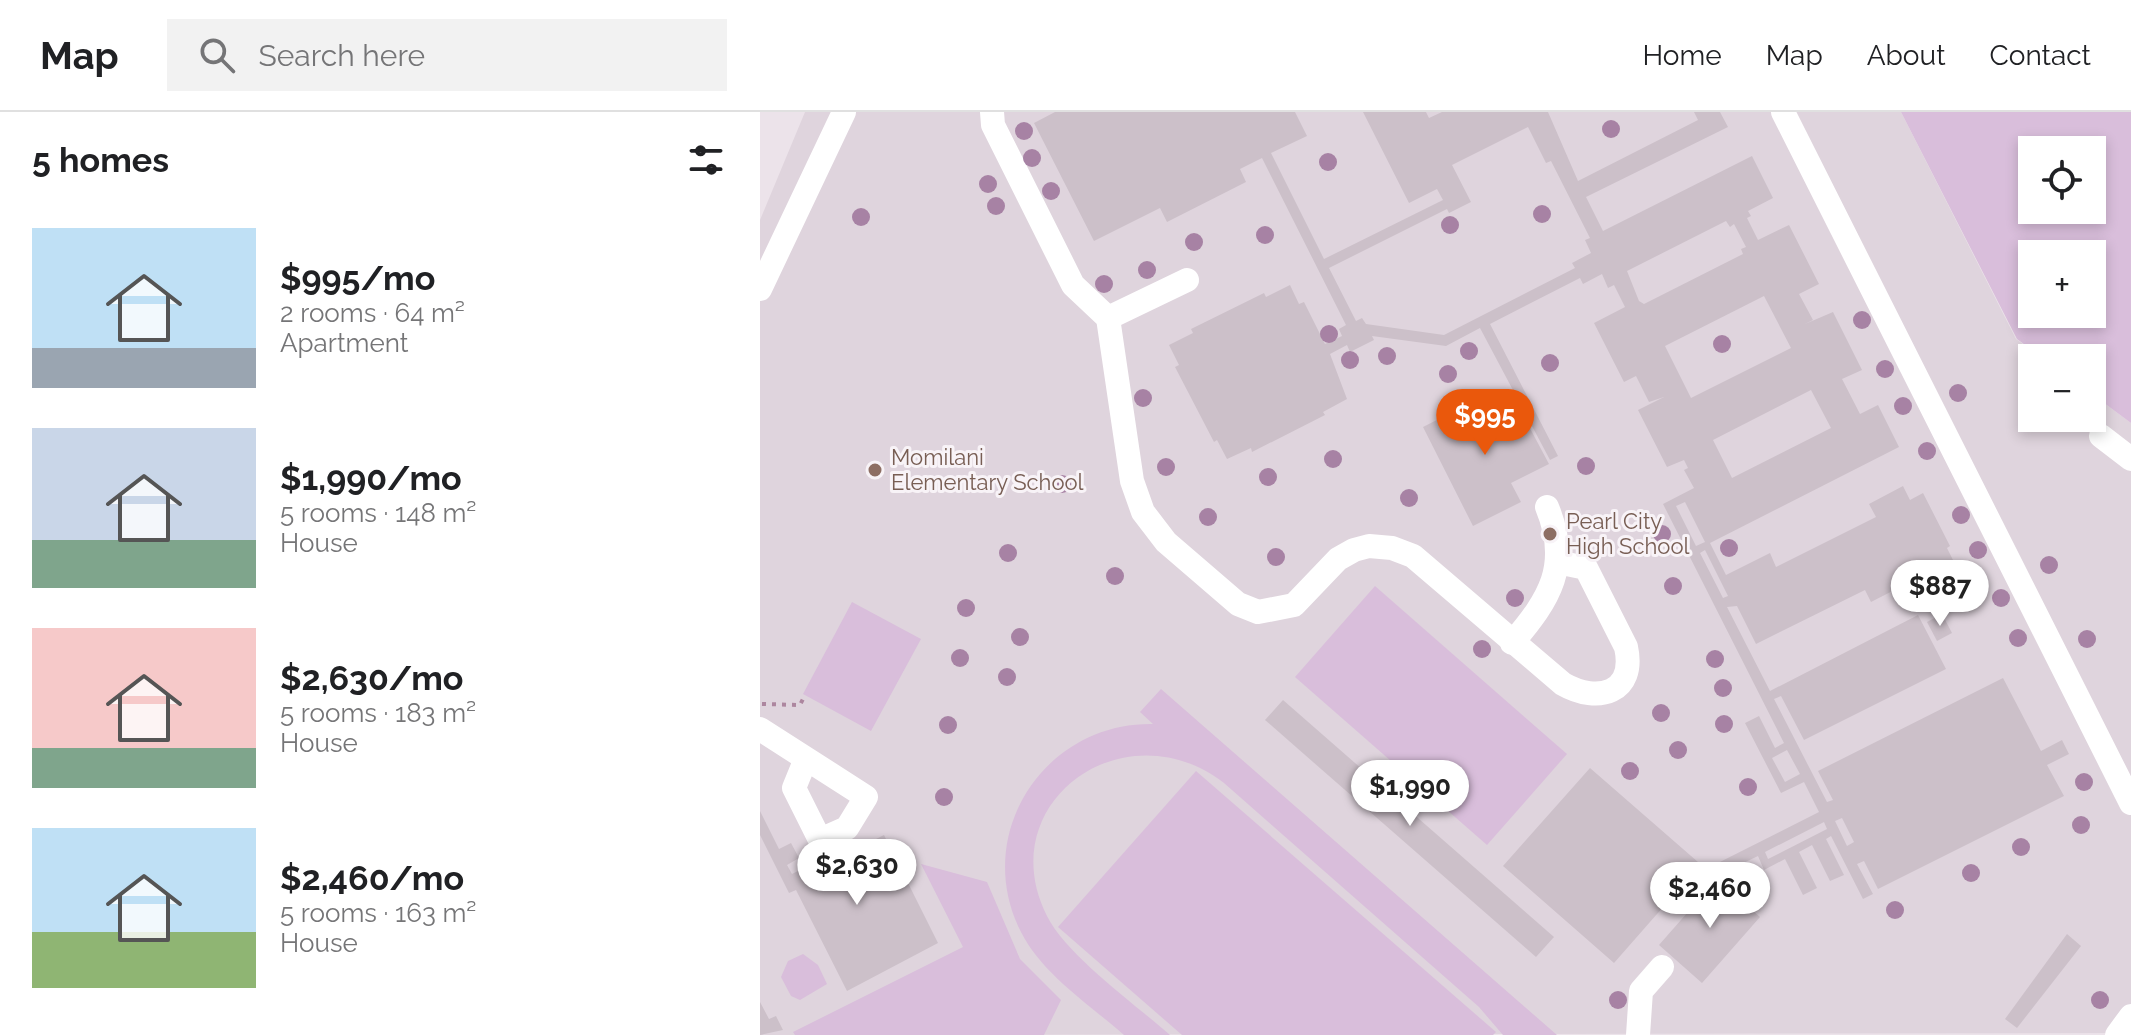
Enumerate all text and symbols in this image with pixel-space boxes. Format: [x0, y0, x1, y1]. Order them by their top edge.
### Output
search box [167, 19, 727, 91]
text: Map [40, 33, 119, 78]
icon: search [195, 33, 239, 77]
text: Search here [259, 38, 425, 73]
text: Home [1642, 39, 1722, 72]
text: Map [1766, 39, 1823, 72]
text: About [1867, 39, 1946, 72]
text: Contact [1990, 39, 2091, 72]
map controls [2018, 136, 2106, 432]
button: locate [2018, 136, 2106, 224]
icon: filters [684, 138, 728, 182]
text: 5 homes [32, 140, 169, 180]
button: + [2018, 240, 2106, 328]
text: $995/mo [280, 258, 435, 298]
icon: home [96, 260, 192, 356]
text: 2 rooms · 64 m² [280, 298, 465, 328]
text: Apartment [280, 328, 409, 358]
button: − [2018, 344, 2106, 432]
pin: $995 [1438, 389, 1532, 457]
text: $995 [1454, 400, 1516, 430]
place label: Momilani Elementary School [891, 444, 1084, 495]
text: $1,990/mo [280, 458, 462, 498]
icon: home [96, 460, 192, 556]
marker: Momilani Elementary School [866, 461, 884, 479]
text: 5 rooms · 148 m² [280, 498, 476, 528]
place label: Pearl City High School [1566, 508, 1690, 559]
marker: Pearl City High School [1541, 525, 1559, 543]
text: House [280, 528, 358, 558]
pin: $887 [1893, 560, 1987, 628]
text: $887 [1909, 571, 1971, 601]
text: $2,630/mo [280, 658, 463, 698]
icon: home [96, 660, 192, 756]
text: 5 rooms · 183 m² [280, 698, 476, 728]
text: House [280, 728, 358, 758]
pin: $1,990 [1345, 760, 1475, 828]
text: $1,990 [1369, 771, 1451, 801]
pin: $2,630 [792, 839, 922, 907]
text: $2,630 [815, 850, 899, 880]
text: $2,460/mo [280, 858, 464, 898]
icon: home [96, 860, 192, 956]
pin: $2,460 [1645, 862, 1775, 930]
text: $2,460 [1668, 873, 1752, 903]
text: 5 rooms · 163 m² [280, 898, 476, 928]
text: House [280, 928, 358, 958]

